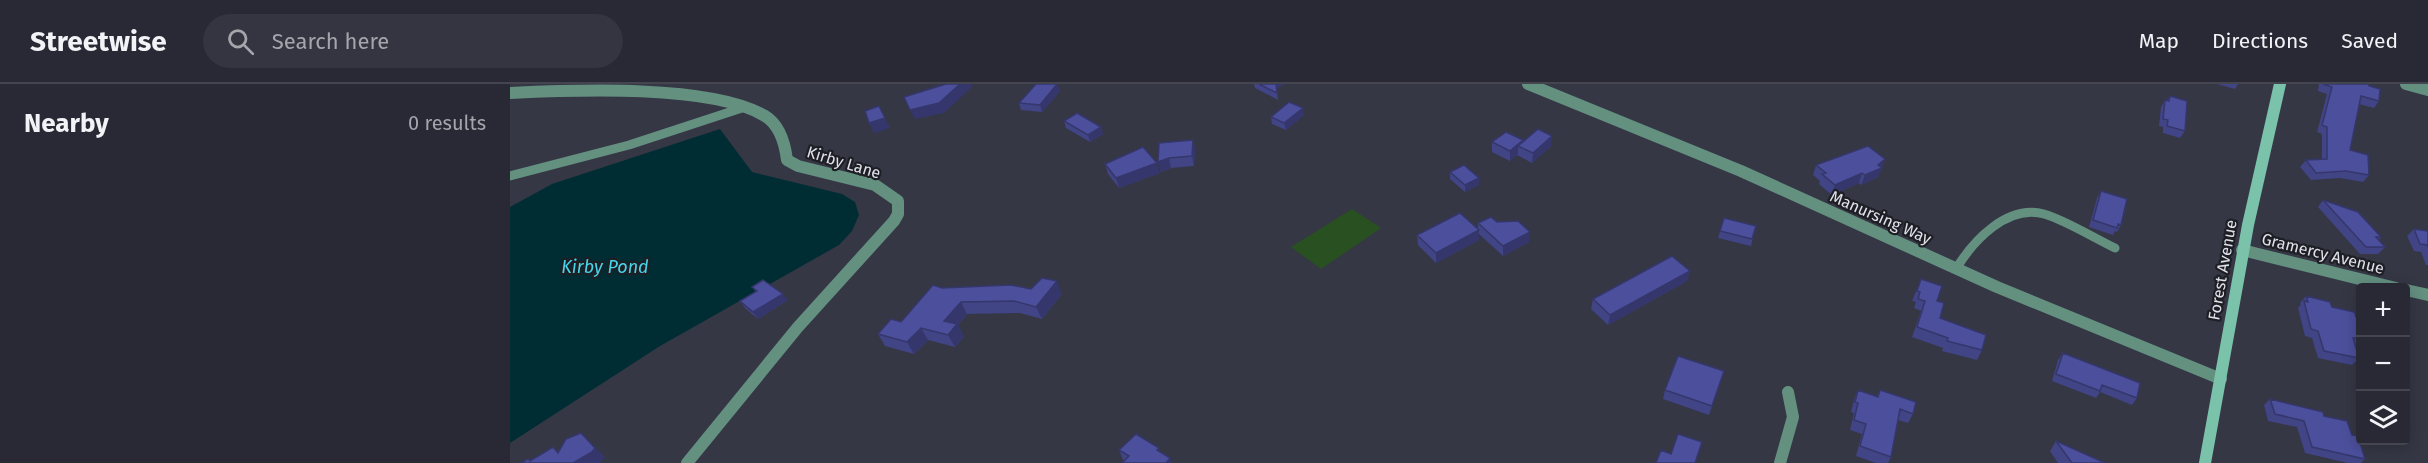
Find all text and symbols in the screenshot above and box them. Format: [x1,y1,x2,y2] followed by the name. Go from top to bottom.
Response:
[203,14,623,68] search box
[30,25,167,58] text: Streetwise
[224,25,257,58] icon: search
[272,28,389,55] text: Search here
[2139,28,2179,54] text: Map
[2212,28,2308,54] text: Directions
[2341,28,2398,54] text: Saved
[24,108,109,139] text: Nearby
[408,111,486,135] text: 0 results
[805,142,883,183] street label: Kirby Lane
[1827,187,1934,248] street label: Manursing Way
[2204,218,2241,322] street label: Forest Avenue
[2260,229,2386,278] street label: Gramercy Avenue
[561,256,649,278] water label: Kirby Pond
[2356,283,2410,445] map controls
[2356,283,2410,337] button: +
[2356,337,2410,391] button: −
[2356,391,2410,445] button: layers

